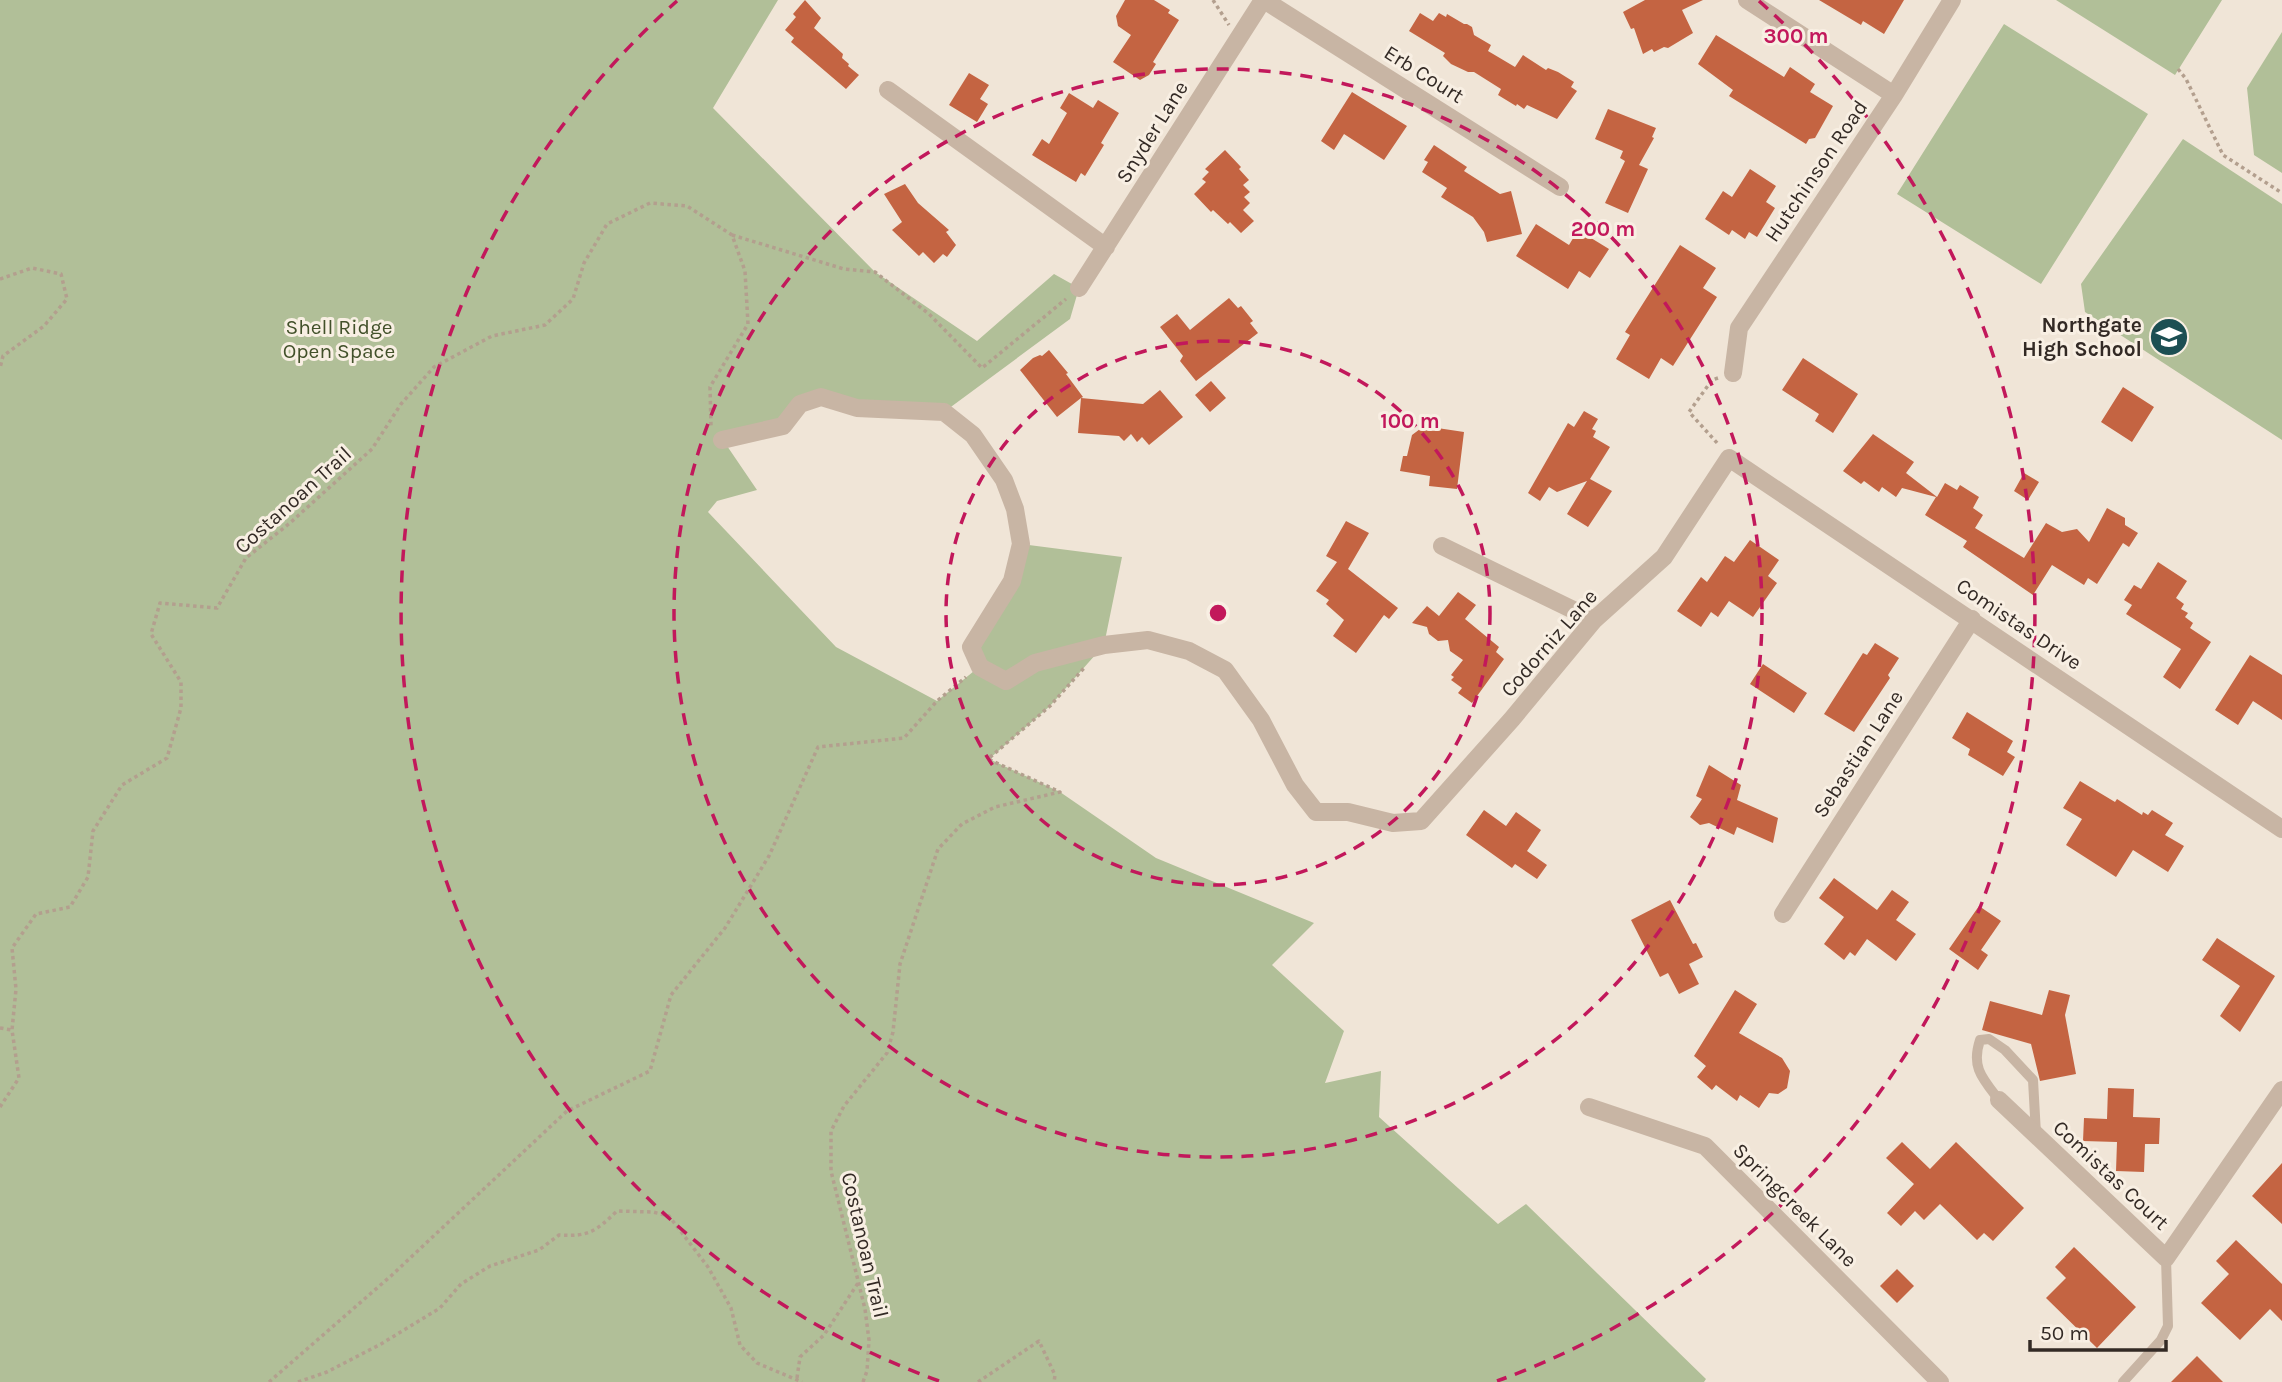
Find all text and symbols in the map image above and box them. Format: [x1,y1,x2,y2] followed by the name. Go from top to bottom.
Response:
[1764,24,1828,48] text: 300 m
[1380,40,1468,108] street label: Erb Court
[1111,77,1193,187] street label: Snyder Lane
[1760,96,1872,246] street label: Hutchinson Road
[1571,217,1635,241] text: 200 m
[2022,313,2142,361] place label: Northgate High School
[283,315,395,363] park label: Shell Ridge Open Space
[2148,316,2190,358] school or university icon: Northgate High School
[1380,409,1440,433] text: 100 m
[230,441,356,559] street label: Costanoan Trail
[1952,573,2086,675] street label: Comistas Drive
[1496,584,1602,702] street label: Codorniz Lane
[1206,601,1230,625] centre of rings
[1808,686,1908,822] street label: Sebastian Lane
[2048,1115,2174,1235] street label: Comistas Court
[1728,1138,1862,1272] street label: Springcreek Lane
[837,1170,893,1320] street label: Costanoan Trail
[2030,1308,2166,1352] scale bar
[2040,1321,2089,1345] text: 50 m

